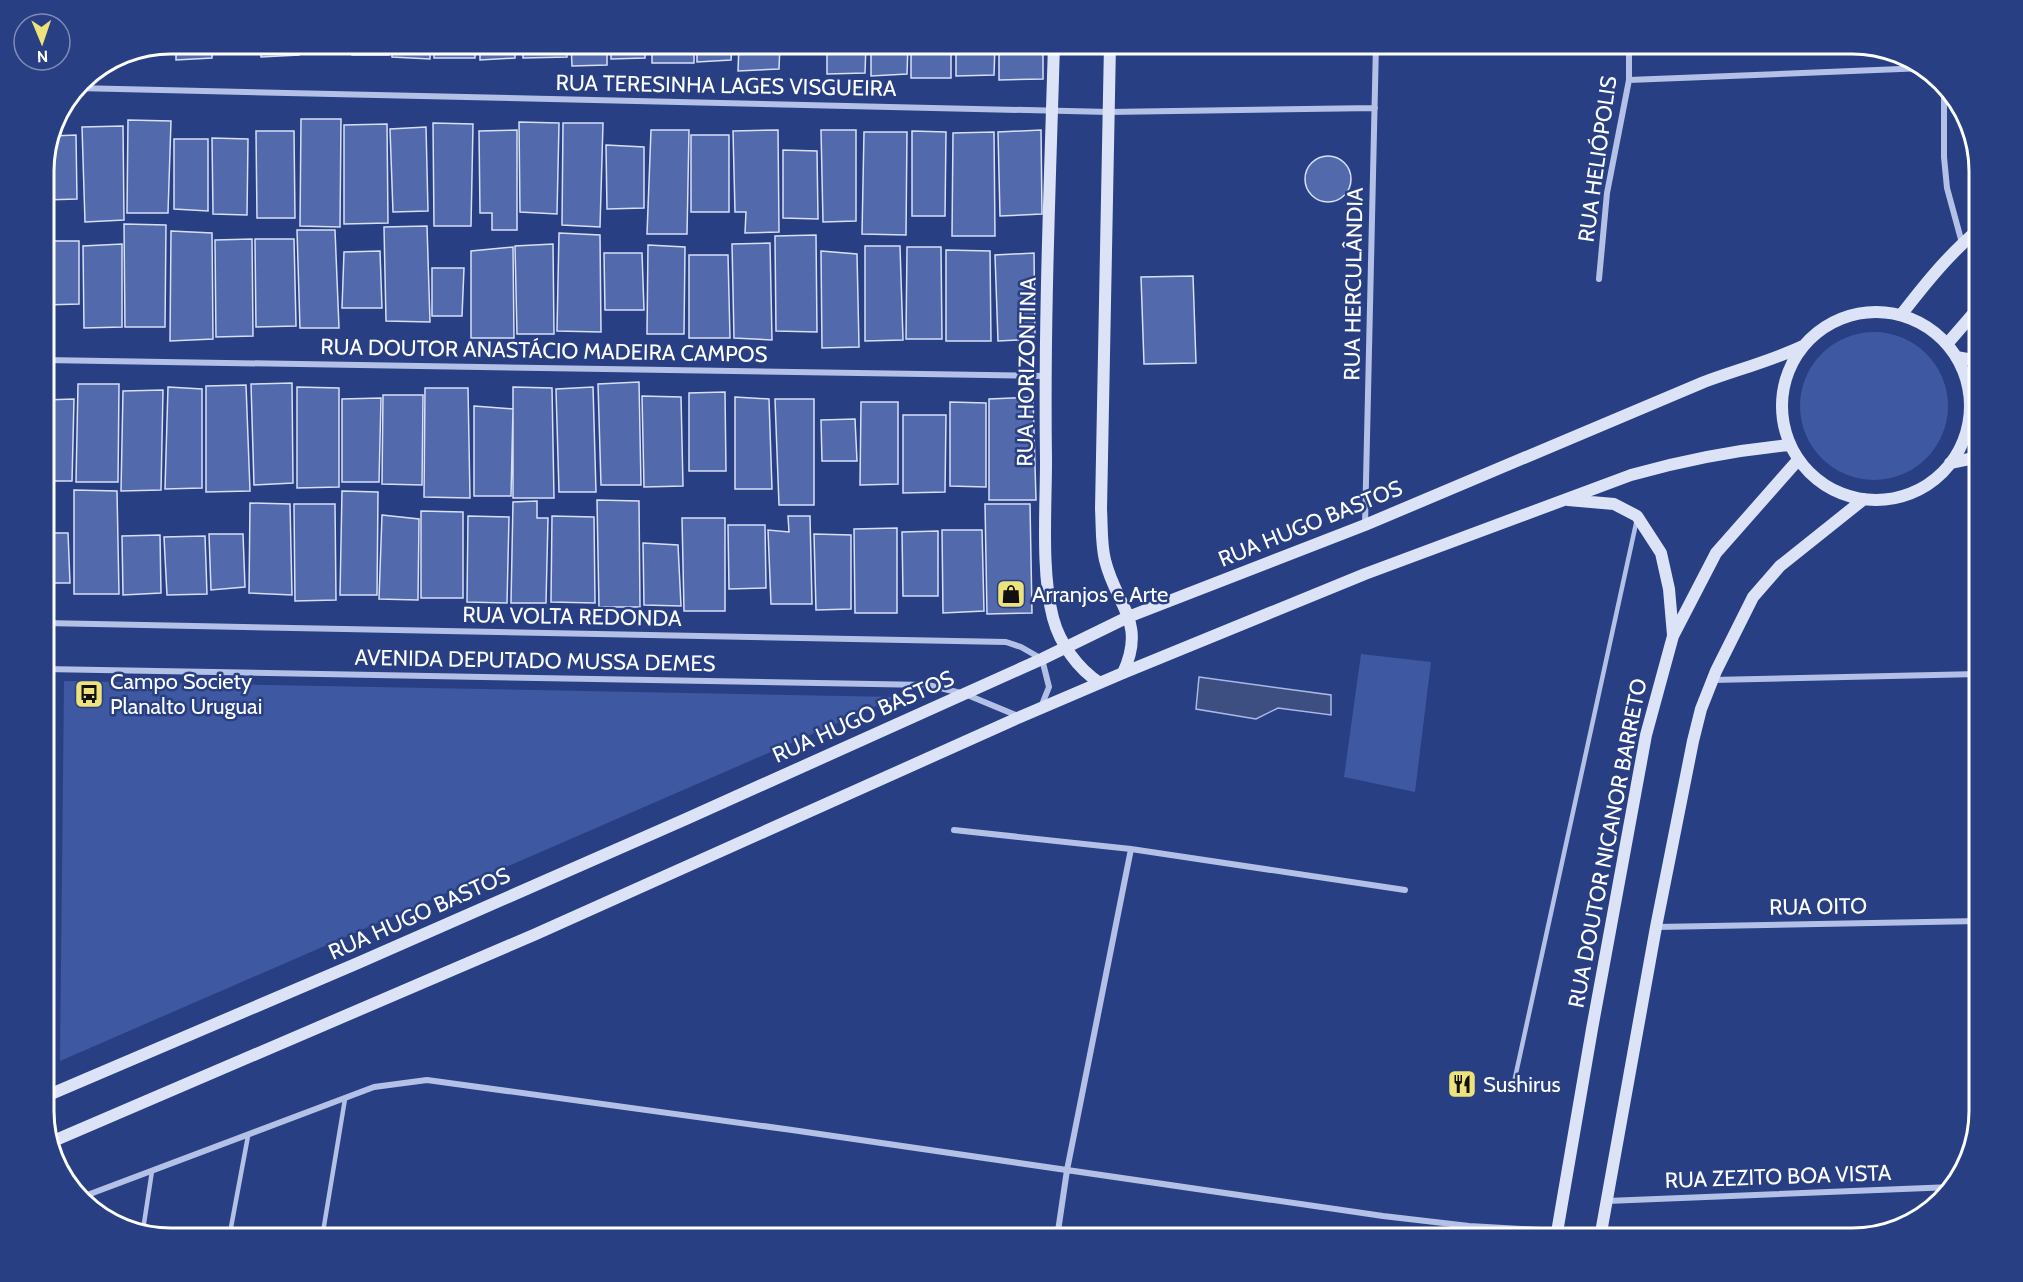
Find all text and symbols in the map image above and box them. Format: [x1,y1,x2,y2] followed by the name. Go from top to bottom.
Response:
[12,12,72,72] north arrow
[37,47,48,66] text: N
[555,69,897,102] street label: RUA TERESINHA LAGES VISGUEIRA
[1572,74,1623,244] street label: RUA HELIÓPOLIS
[1338,187,1369,381] street label: RUA HERCULÂNDIA
[1011,277,1042,467] street label: RUA HORIZONTINA
[320,333,768,368] street label: RUA DOUTOR ANASTÁCIO MADEIRA CAMPOS
[1214,474,1406,573] street label: RUA HUGO BASTOS
[995,578,1027,610] shop icon: Arranjos e Arte
[1032,581,1168,608] place label: Arranjos e Arte
[462,601,682,632] street label: RUA VOLTA REDONDA
[354,644,716,677] street label: AVENIDA DEPUTADO MUSSA DEMES
[768,664,958,769] street label: RUA HUGO BASTOS
[110,668,262,720] place label: Campo Society Planalto Uruguai
[1562,676,1653,1010] street label: RUA DOUTOR NICANOR BARRETO
[73,678,105,710] bus stop icon: Campo Society Planalto Uruguai
[324,861,514,966] street label: RUA HUGO BASTOS
[1769,892,1867,921] street label: RUA OITO
[1446,1068,1478,1100] restaurant icon: Sushirus
[1483,1071,1561,1098] place label: Sushirus
[1664,1159,1892,1194] street label: RUA ZEZITO BOA VISTA

